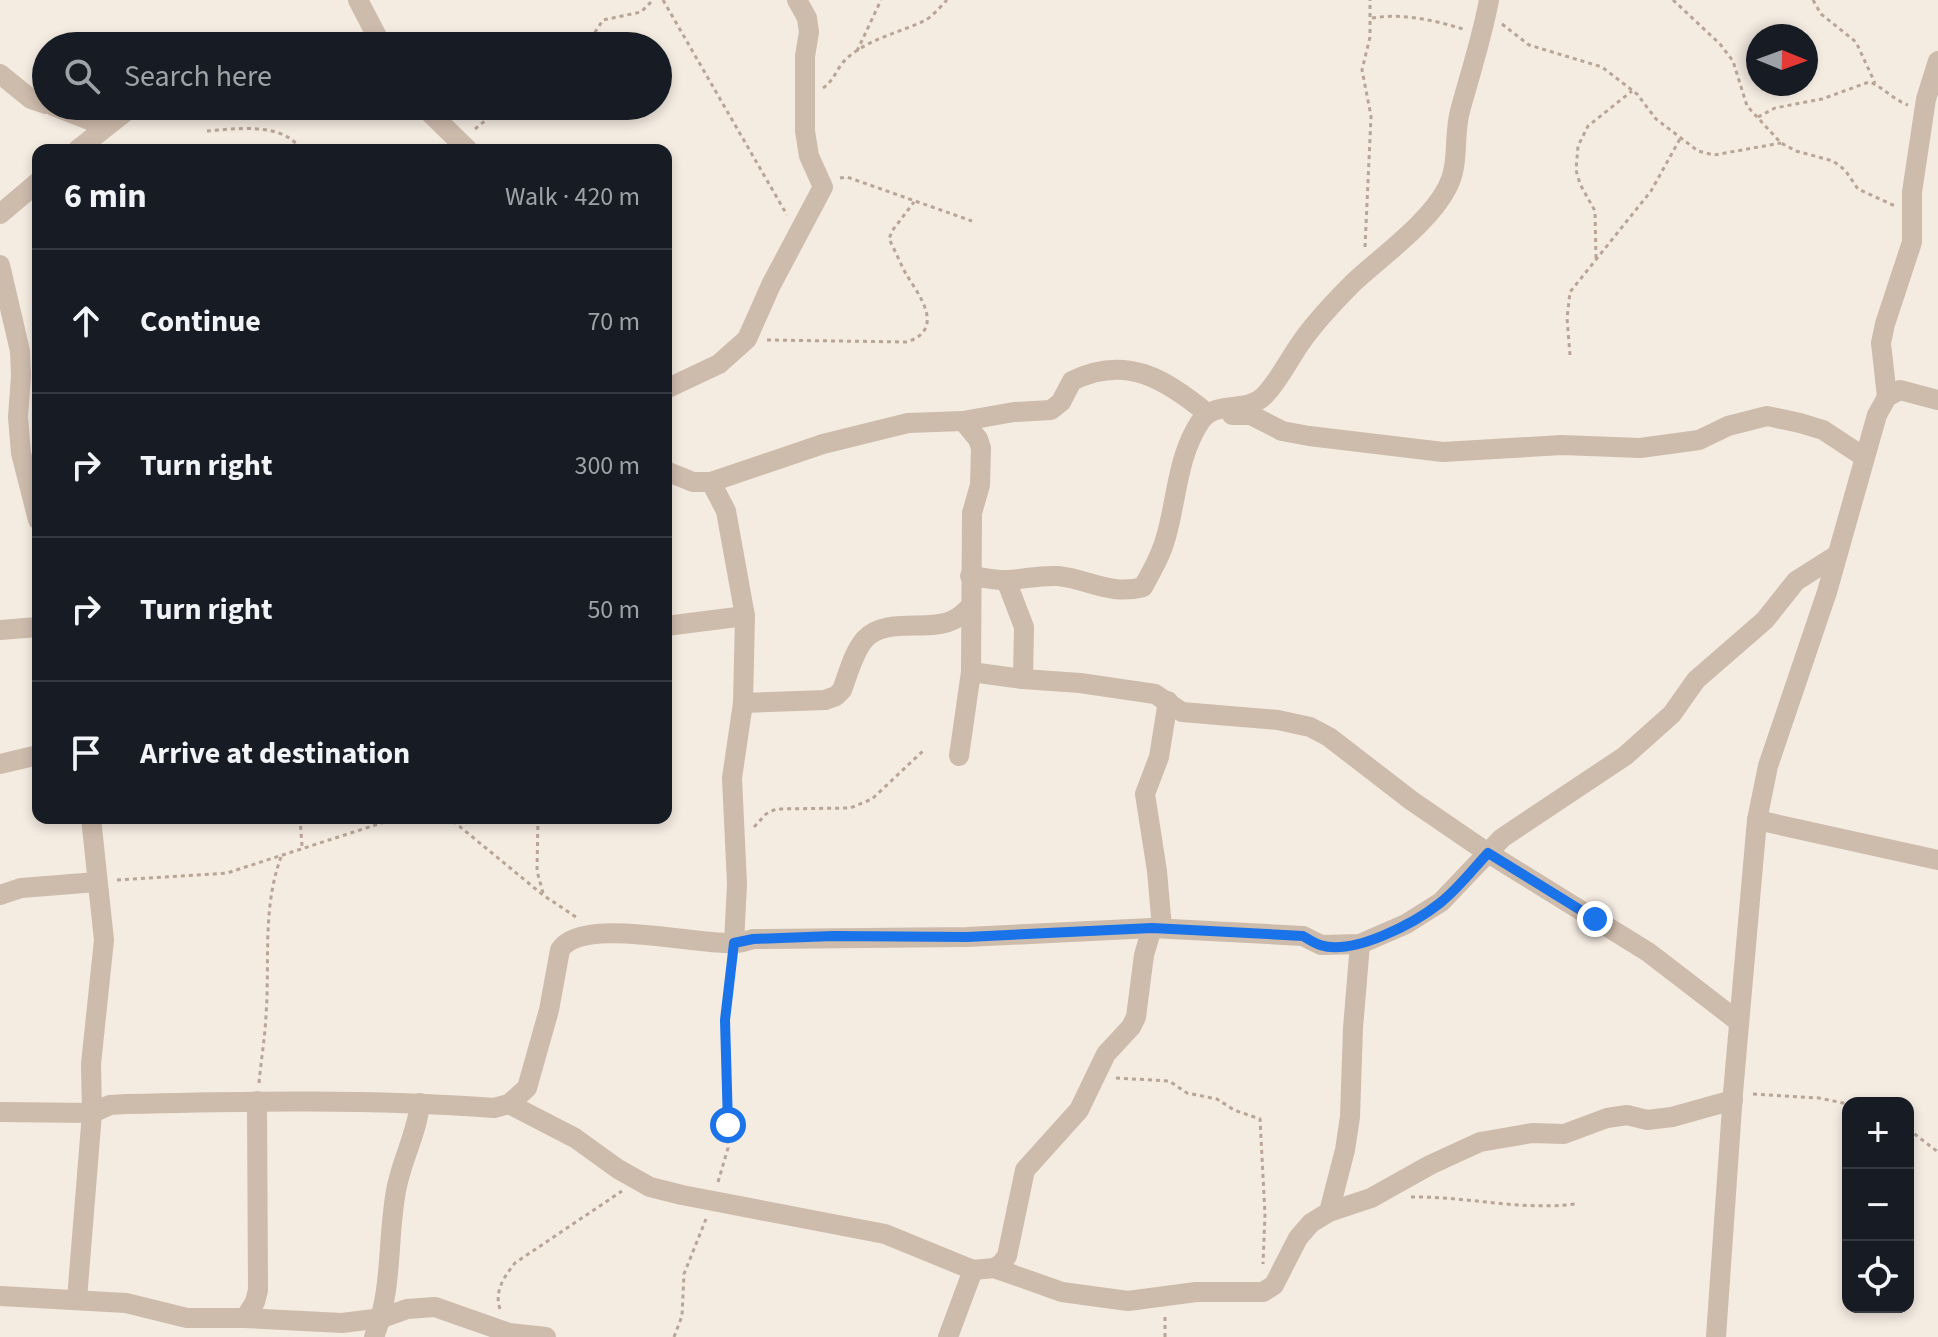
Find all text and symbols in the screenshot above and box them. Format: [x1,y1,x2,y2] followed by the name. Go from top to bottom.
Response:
[1746,24,1818,96] north arrow
[32,32,672,120] search box
[60,54,104,98] icon: search
[124,55,272,98] text: Search here
[64,172,147,221] text: 6 min
[505,178,640,215] text: Walk · 420 m
[64,299,108,343] icon: ahead
[140,300,261,343] text: Continue
[587,303,640,340] text: 70 m
[64,443,108,487] icon: right
[140,444,272,487] text: Turn right
[574,447,640,484] text: 300 m
[64,587,108,631] icon: right
[140,588,272,631] text: Turn right
[587,591,640,628] text: 50 m
[64,731,108,775] icon: arrive
[140,732,410,775] text: Arrive at destination
[1577,901,1613,937] route end
[1842,1097,1914,1313] map controls
[1842,1097,1914,1169] button: +
[710,1107,746,1143] route start
[1842,1169,1914,1241] button: −
[1842,1241,1914,1313] button: locate

